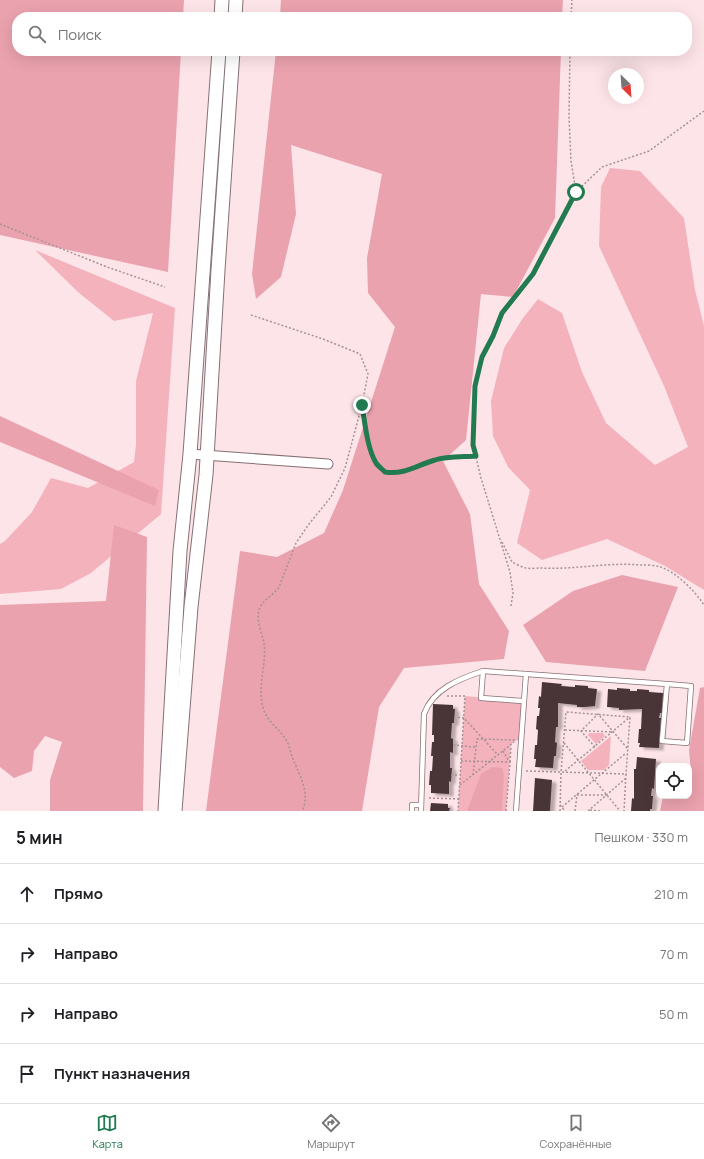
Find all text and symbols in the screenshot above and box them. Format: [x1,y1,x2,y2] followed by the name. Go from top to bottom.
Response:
[12,12,692,56] search box
[26,23,48,45] icon: search
[58,24,102,45] text: Поиск
[608,68,644,104] north arrow
[567,183,585,201] route start
[353,396,371,414] route end
[656,763,692,799] map controls
[656,763,692,799] button: locate
[16,826,63,849] text: 5 мин
[594,828,688,846] text: Пешком · 330 m
[16,883,38,905] icon: ahead
[54,883,103,904] text: Прямо
[654,885,688,903] text: 210 m
[16,943,38,965] icon: right
[54,943,118,964] text: Направо
[660,945,688,963] text: 70 m
[16,1003,38,1025] icon: right
[54,1003,118,1024] text: Направо
[659,1005,688,1023] text: 50 m
[16,1063,38,1085] icon: arrive
[54,1063,190,1084] text: Пункт назначения
[92,1112,123,1151] tab: Карта
[307,1112,355,1151] tab: Маршрут
[539,1112,612,1151] tab: Сохранённые

